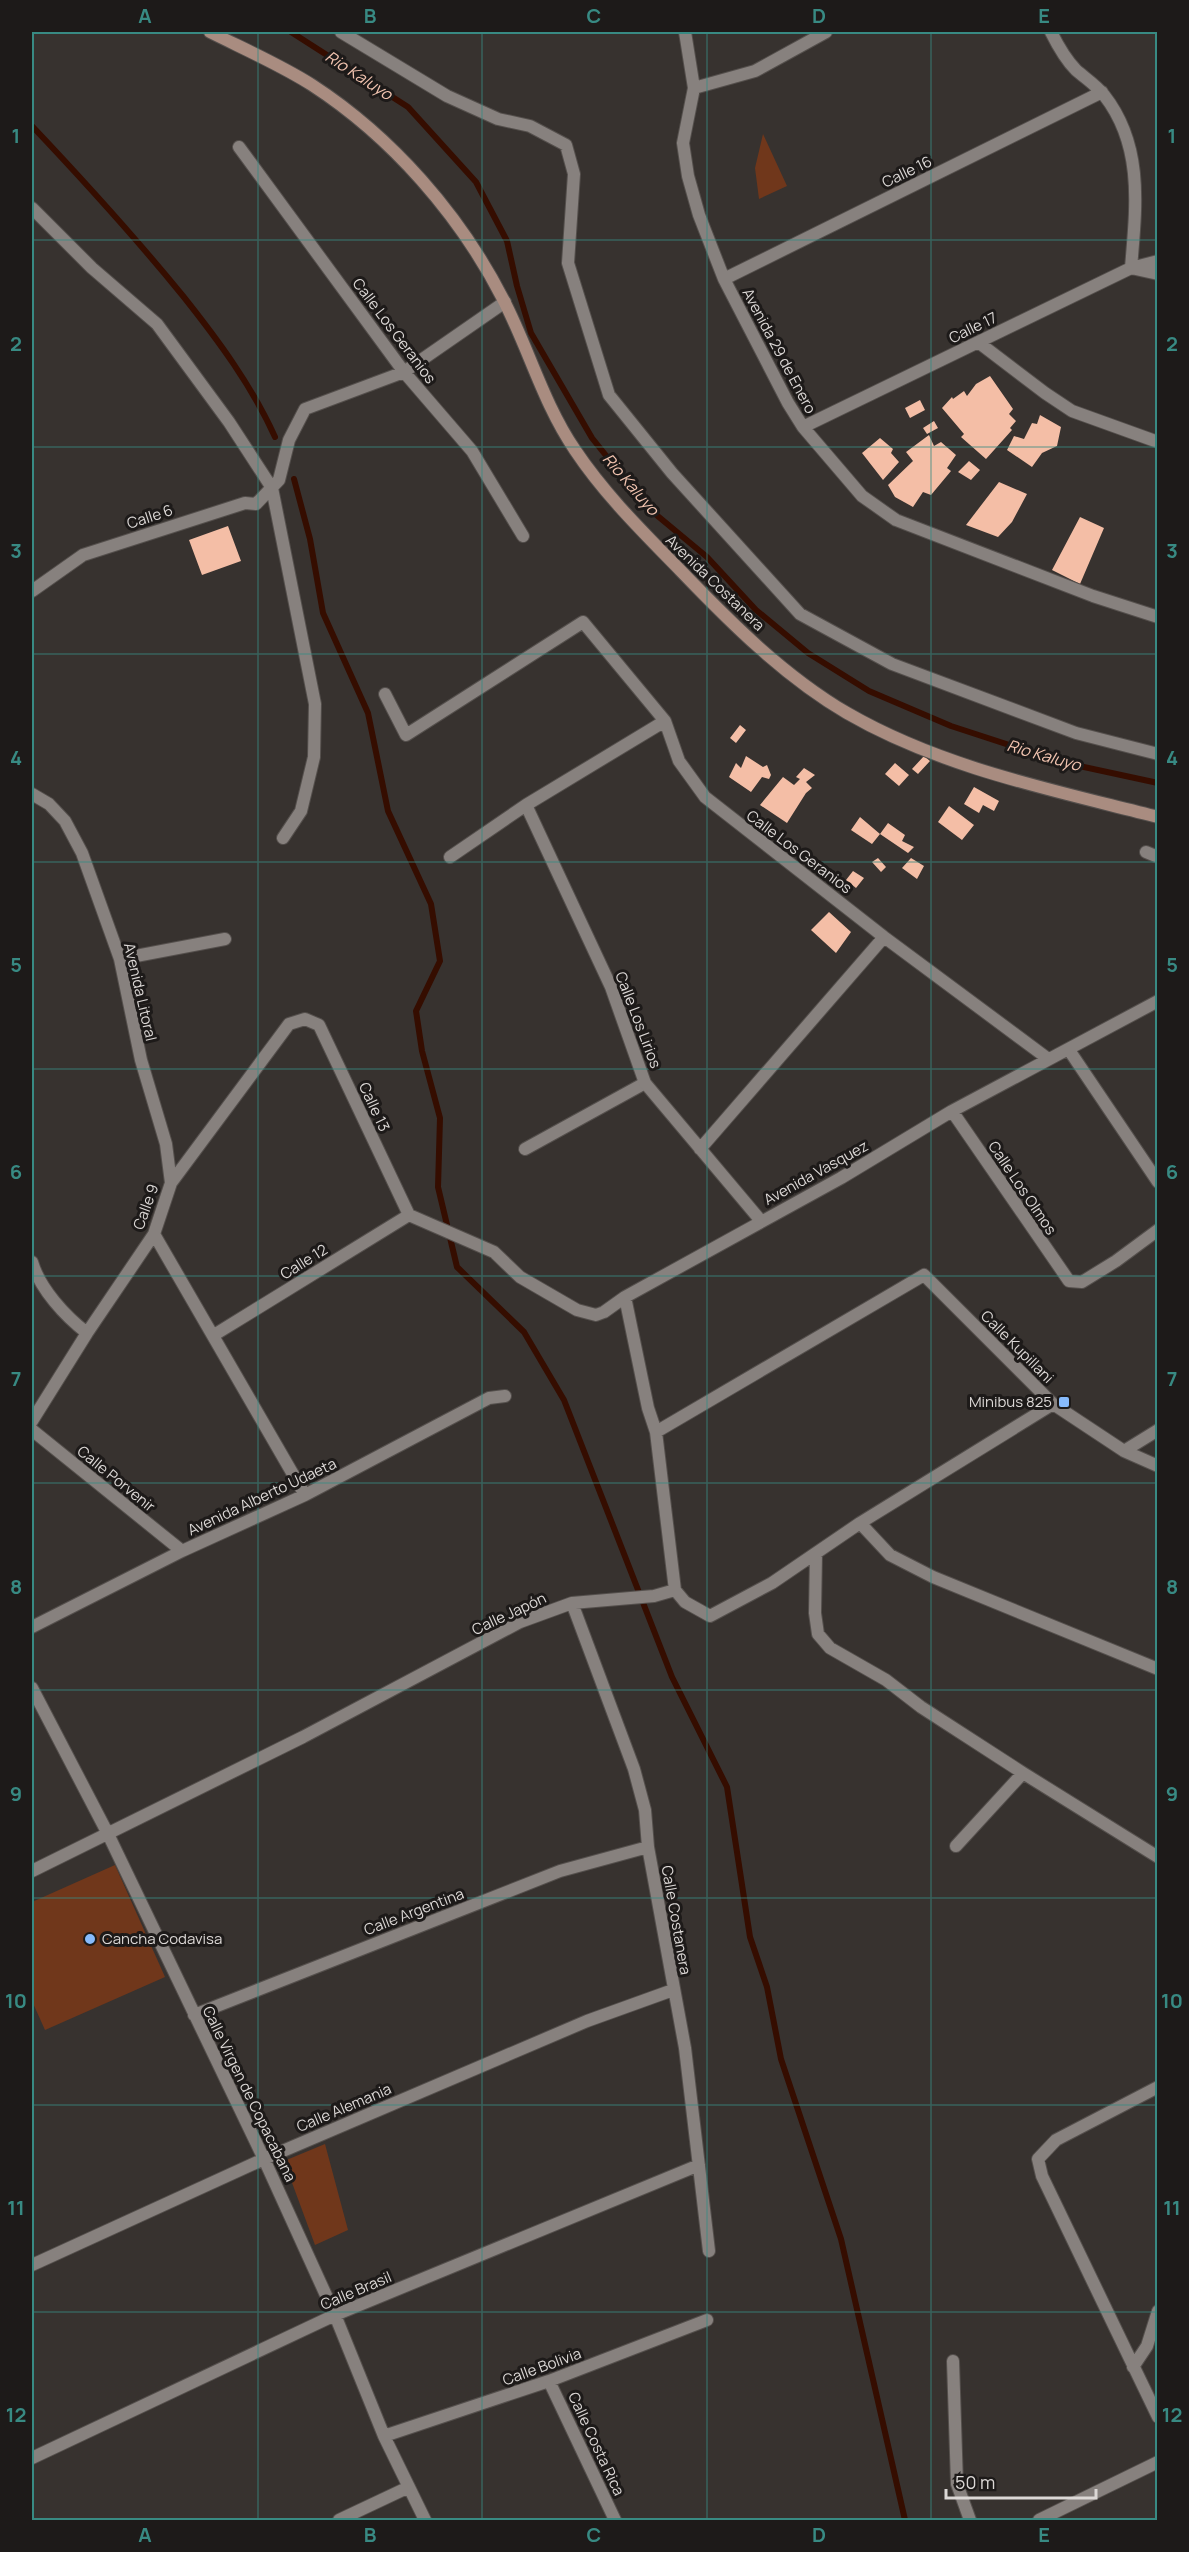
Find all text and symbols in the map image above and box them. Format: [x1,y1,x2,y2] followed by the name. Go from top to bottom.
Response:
[138,2,152,29] text: A
[364,2,377,29] text: B
[587,2,601,29] text: C
[812,2,826,29] text: D
[1038,2,1050,29] text: E
[321,45,398,106] water label: Rio Kaluyo
[12,122,20,149] text: 1
[1168,122,1176,149] text: 1
[878,150,935,193] street label: Calle 16
[348,274,441,388] street label: Calle Los Geranios
[737,284,821,417] street label: Avenida 29 de Enero
[945,307,1000,348] street label: Calle 17
[10,330,22,357] text: 2
[1166,330,1178,357] text: 2
[598,448,665,521] water label: Rio Kaluyo
[124,499,176,534] street label: Calle 6
[661,530,769,635] street label: Avenida Costanera
[10,537,22,564] text: 3
[1166,537,1178,564] text: 3
[1005,734,1085,776] water label: Rio Kaluyo
[10,744,22,771] text: 4
[1166,744,1178,771] text: 4
[742,805,856,898] street label: Calle Los Geranios
[119,941,162,1043] street label: Avenida Litoral
[10,951,22,978] text: 5
[1166,951,1178,978] text: 5
[610,968,667,1071] street label: Calle Los Lirios
[354,1079,395,1135] street label: Calle 13
[760,1135,872,1210] street label: Avenida Vasquez
[983,1137,1062,1239] street label: Calle Los Olmos
[10,1158,22,1185] text: 6
[1166,1158,1178,1185] text: 6
[128,1181,163,1233] street label: Calle 9
[276,1239,331,1284] street label: Calle 12
[976,1306,1058,1388] street label: Calle Kupillani
[11,1365,21,1392] text: 7
[1167,1365,1177,1392] text: 7
[969,1391,1052,1412] place label: Minibus 825
[1057,1395,1071,1409] marker: Minibus 825
[73,1441,160,1517] street label: Calle Porvenir
[184,1453,340,1540] street label: Avenida Alberto Udaeta
[10,1573,22,1600] text: 8
[1166,1573,1178,1600] text: 8
[468,1587,549,1640] street label: Calle Japón
[10,1780,22,1807] text: 9
[1166,1780,1178,1807] text: 9
[657,1864,696,1976] street label: Calle Costanera
[361,1883,467,1940] street label: Calle Argentina
[102,1928,222,1949] place label: Cancha Codavisa
[83,1932,97,1946] marker: Cancha Codavisa
[5,1987,27,2014] text: 10
[1161,1987,1183,2014] text: 10
[198,2002,301,2185] street label: Calle Virgen de Copacabana
[293,2078,394,2137] street label: Calle Alemania
[7,2194,25,2221] text: 11
[1163,2194,1181,2221] text: 11
[317,2266,395,2315] street label: Calle Brasil
[500,2343,584,2390] street label: Calle Bolivia
[563,2389,630,2499] street label: Calle Costa Rica
[6,2401,26,2428] text: 12
[1162,2401,1182,2428] text: 12
[946,2462,1096,2500] scale bar
[955,2470,995,2494] text: 50 m
[138,2521,152,2548] text: A
[364,2521,377,2548] text: B
[587,2521,601,2548] text: C
[812,2521,826,2548] text: D
[1038,2521,1050,2548] text: E

